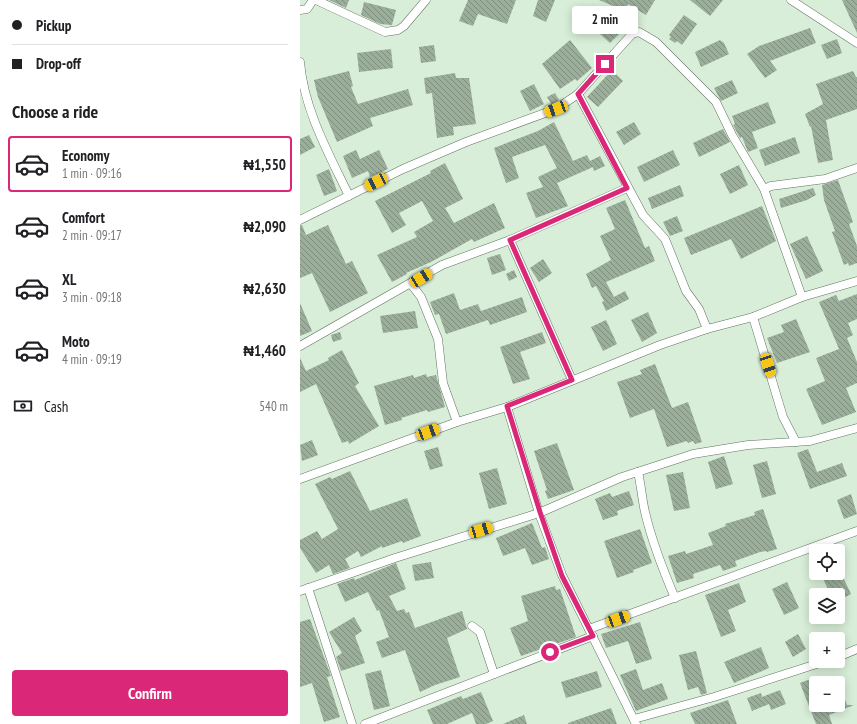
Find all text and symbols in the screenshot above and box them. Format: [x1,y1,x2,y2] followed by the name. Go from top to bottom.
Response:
[572,6,638,34] callout: 2 min
[592,11,618,28] text: 2 min
[36,16,71,35] text: Pickup
[36,54,81,73] text: Drop-off
[596,55,614,73] route end
[543,99,569,119] car
[12,100,98,123] text: Choose a ride
[14,146,50,182] icon: car
[62,146,110,165] text: Economy
[243,155,286,174] text: ₦1,550
[62,165,122,182] text: 1 min · 09:16
[363,171,389,193] car
[14,208,50,244] icon: car
[62,208,105,227] text: Comfort
[243,217,286,236] text: ₦2,090
[62,227,122,244] text: 2 min · 09:17
[408,267,434,289] car
[14,270,50,306] icon: car
[62,270,76,289] text: XL
[243,279,286,298] text: ₦2,630
[62,289,122,306] text: 3 min · 09:18
[14,332,50,368] icon: car
[62,332,90,351] text: Moto
[243,341,286,360] text: ₦1,460
[62,351,122,368] text: 4 min · 09:19
[759,352,777,378] car
[12,395,34,417] icon: cash
[44,397,68,416] text: Cash
[259,398,288,415] text: 540 m
[415,422,441,442] car
[468,521,494,539] car
[809,544,845,712] map controls
[809,544,845,580] button: locate
[809,588,845,624] button: layers
[605,609,631,629] car
[809,632,845,668] button: +
[541,643,559,661] route start
[12,670,288,716] button: Confirm
[809,676,845,712] button: −

